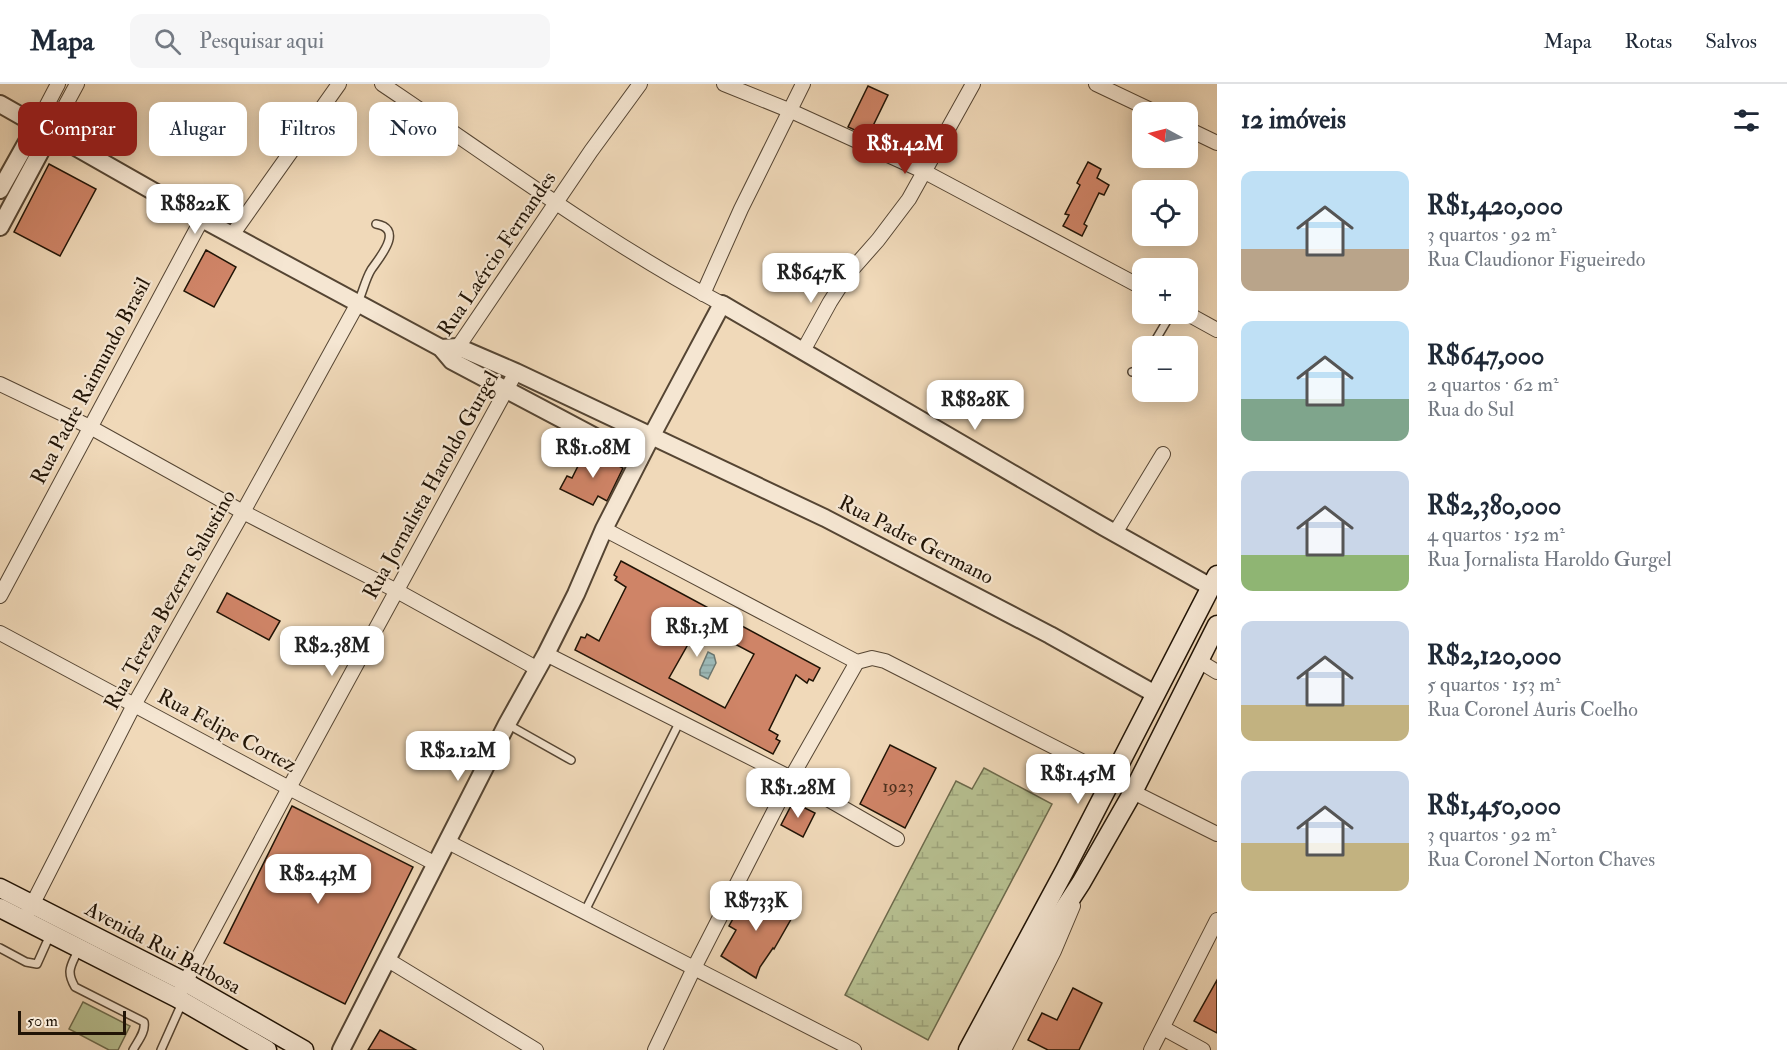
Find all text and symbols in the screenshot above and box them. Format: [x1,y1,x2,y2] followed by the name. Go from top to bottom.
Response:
[130,14,550,68] search box
[30,24,94,59] text: Mapa
[151,25,184,58] icon: search
[199,27,324,55] text: Pesquisar aqui
[1544,28,1592,55] text: Mapa
[1625,28,1672,55] text: Rotas
[1705,28,1757,55] text: Salvos
[18,102,137,156] chip: Comprar
[149,102,247,156] chip: Alugar
[259,102,357,156] chip: Filtros
[369,102,458,156] chip: Novo
[1132,102,1198,168] north arrow
[1132,102,1198,402] map controls
[1241,104,1346,136] text: 12 imóveis
[1730,104,1763,137] icon: filters
[850,124,960,175] pin: R$1.42M
[866,131,944,156] text: R$1.42M
[432,166,562,342] street label: Rua Laércio Fernandes
[1132,180,1198,246] button: locate
[146,184,244,235] pin: R$822K
[1427,190,1563,222] text: R$1,420,000
[160,191,230,216] text: R$822K
[1289,195,1361,267] icon: home
[1427,222,1556,247] text: 3 quartos · 92 m²
[1427,247,1645,272] text: Rua Claudionor Figueiredo
[762,253,860,304] pin: R$647K
[1132,258,1198,324] button: +
[776,260,846,285] text: R$647K
[25,272,157,489] street label: Rua Padre Raimundo Brasil
[1132,336,1198,402] button: −
[1427,340,1544,372] text: R$647,000
[1289,345,1361,417] icon: home
[357,366,505,604] street label: Rua Jornalista Haroldo Gurgel
[1427,372,1559,397] text: 2 quartos · 62 m²
[926,380,1024,431] pin: R$828K
[941,387,1009,412] text: R$828K
[1427,397,1514,422] text: Rua do Sul
[538,428,648,479] pin: R$1.08M
[555,435,631,460] text: R$1.08M
[98,485,242,715] street label: Rua Tereza Bezerra Salustino
[834,489,998,591] street label: Rua Padre Germano
[1427,490,1561,522] text: R$2,380,000
[1289,495,1361,567] icon: home
[1427,522,1565,547] text: 4 quartos · 152 m²
[1427,547,1672,572] text: Rua Jornalista Haroldo Gurgel
[648,607,746,658] pin: R$1.3M
[665,614,729,639] text: R$1.3M
[277,626,387,677] pin: R$2.38M
[294,633,370,658] text: R$2.38M
[1427,640,1562,672] text: R$2,120,000
[1289,645,1361,717] icon: home
[1427,672,1561,697] text: 5 quartos · 153 m²
[153,683,301,779] street label: Rua Felipe Cortez
[1427,697,1638,722] text: Rua Coronel Auris Coelho
[403,731,513,782] pin: R$2.12M
[420,738,496,763] text: R$2.12M
[1023,754,1133,805] pin: R$1.45M
[1040,761,1116,786] text: R$1.45M
[743,768,853,819] pin: R$1.28M
[760,775,836,800] text: R$1.28M
[882,775,914,798] house number: 1923
[1427,790,1561,822] text: R$1,450,000
[1289,795,1361,867] icon: home
[1427,822,1556,847] text: 3 quartos · 92 m²
[1427,847,1655,872] text: Rua Coronel Norton Chaves
[263,854,373,905] pin: R$2.43M
[279,861,357,886] text: R$2.43M
[707,881,805,932] pin: R$733K
[724,888,788,913] text: R$733K
[80,895,246,1001] street label: Avenida Rui Barbosa
[18,1008,126,1036] scale bar
[27,1011,58,1031] text: 50 m

